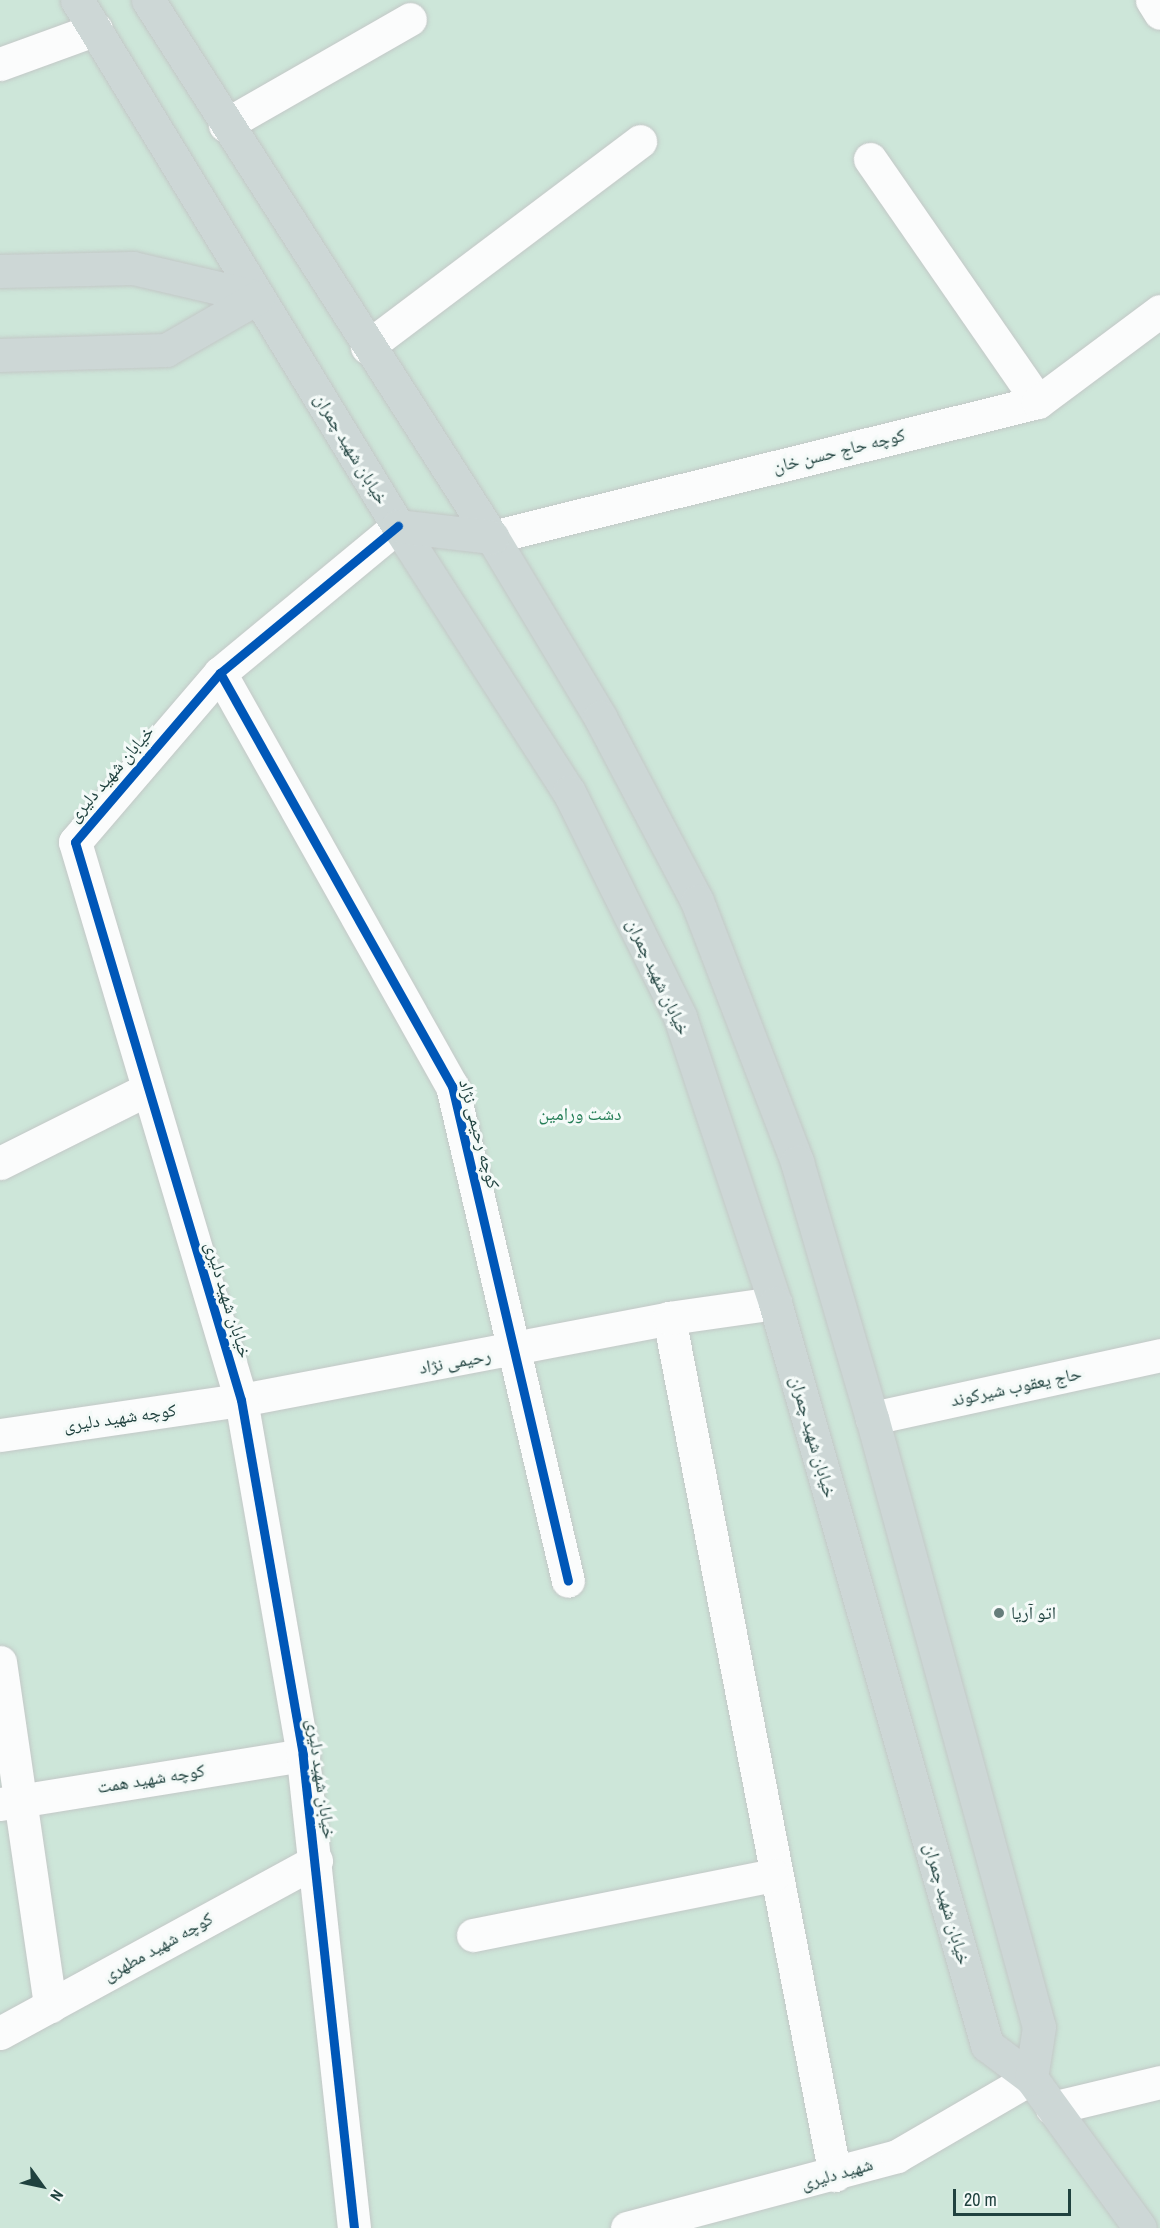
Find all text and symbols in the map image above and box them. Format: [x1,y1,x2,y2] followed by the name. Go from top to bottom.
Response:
[309,390,393,508] street label: خیابان شهید چمران
[771,424,907,478] street label: کوچه حاج حسن خان
[63,721,159,827] street label: خیابان شهید دلیری
[622,916,694,1038] street label: خیابان شهید چمران
[454,1077,504,1191] street label: کوچه رحیمی نژاد
[539,1103,621,1125] park label: دشت ورامین
[200,1239,256,1361] street label: خیابان شهید دلیری
[417,1345,493,1379] street label: رحیمی نژاد
[948,1363,1084,1411] street label: حاج یعقوب شیرکوند
[785,1374,841,1500] street label: خیابان شهید چمران
[62,1399,178,1437] street label: کوچه شهید دلیری
[1011,1602,1056,1624] place label: اتو آریا
[992,1606,1006,1620] marker: اتو آریا
[302,1718,340,1840] street label: خیابان شهید دلیری
[96,1760,206,1798] street label: کوچه شهید همت
[919,1841,975,1967] street label: خیابان شهید چمران
[99,1908,217,1986] street label: کوچه شهید مطهری
[798,2153,876,2195] street label: شهید دلیری
[12,2156,72,2216] north arrow
[956,2177,1074,2215] scale bar
[45,2186,69,2206] text: N
[964,2187,997,2212] text: 20 m

